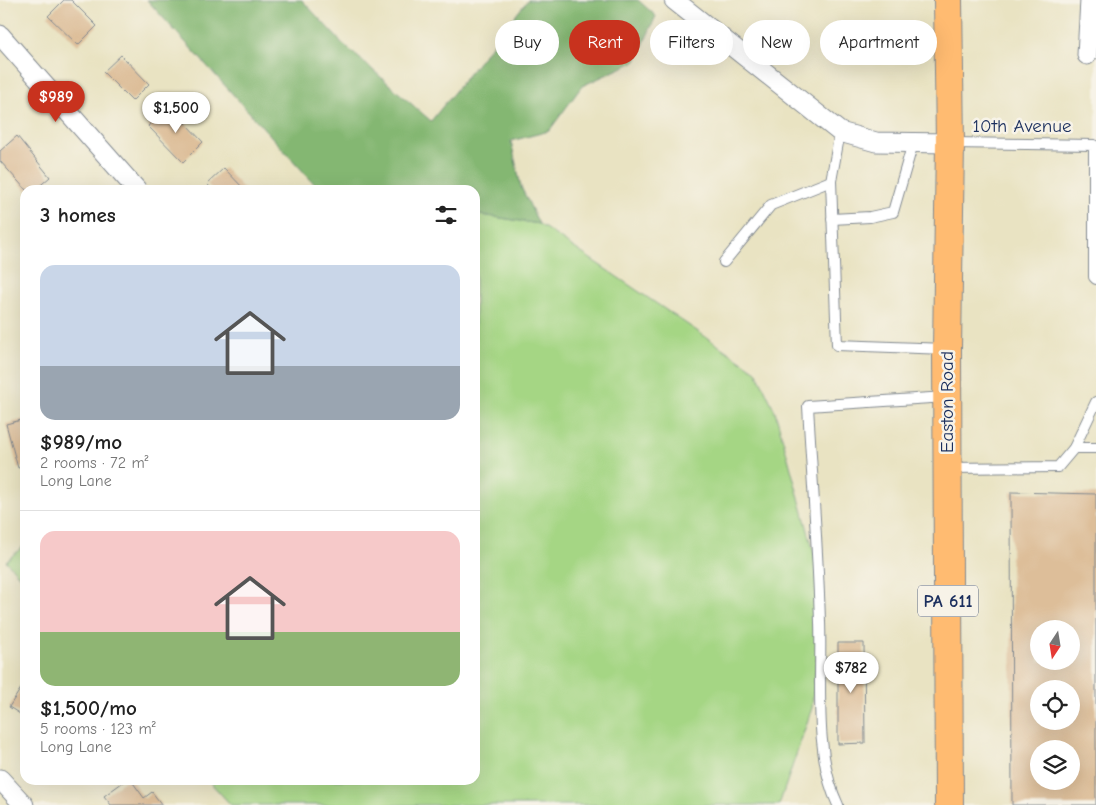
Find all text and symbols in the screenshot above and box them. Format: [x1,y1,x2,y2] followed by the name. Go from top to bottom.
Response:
[495,20,559,65] chip: Buy
[569,20,640,65] chip: Rent
[650,20,733,65] chip: Filters
[743,20,810,65] chip: New
[820,20,937,65] chip: Apartment
[26,80,86,123] pin: $989
[39,88,73,106] text: $989
[135,92,217,134] pin: $1,500
[153,99,199,117] text: $1,500
[973,115,1071,137] street label: 10th Avenue
[432,201,460,229] icon: filters
[40,203,116,227] text: 3 homes
[205,298,295,388] icon: home
[936,351,958,453] street label: Easton Road
[40,430,122,454] text: $989/mo
[40,454,149,472] text: 2 rooms · 72 m²
[40,472,112,490] text: Long Lane
[205,563,295,653] icon: home
[918,586,978,616] road number: PA 611
[1030,620,1080,670] north arrow
[1030,620,1080,790] map controls
[821,652,881,694] pin: $782
[835,659,867,677] text: $782
[1030,680,1080,730] button: locate
[40,696,137,720] text: $1,500/mo
[40,720,156,738] text: 5 rooms · 123 m²
[40,738,112,756] text: Long Lane
[1030,740,1080,790] button: layers

